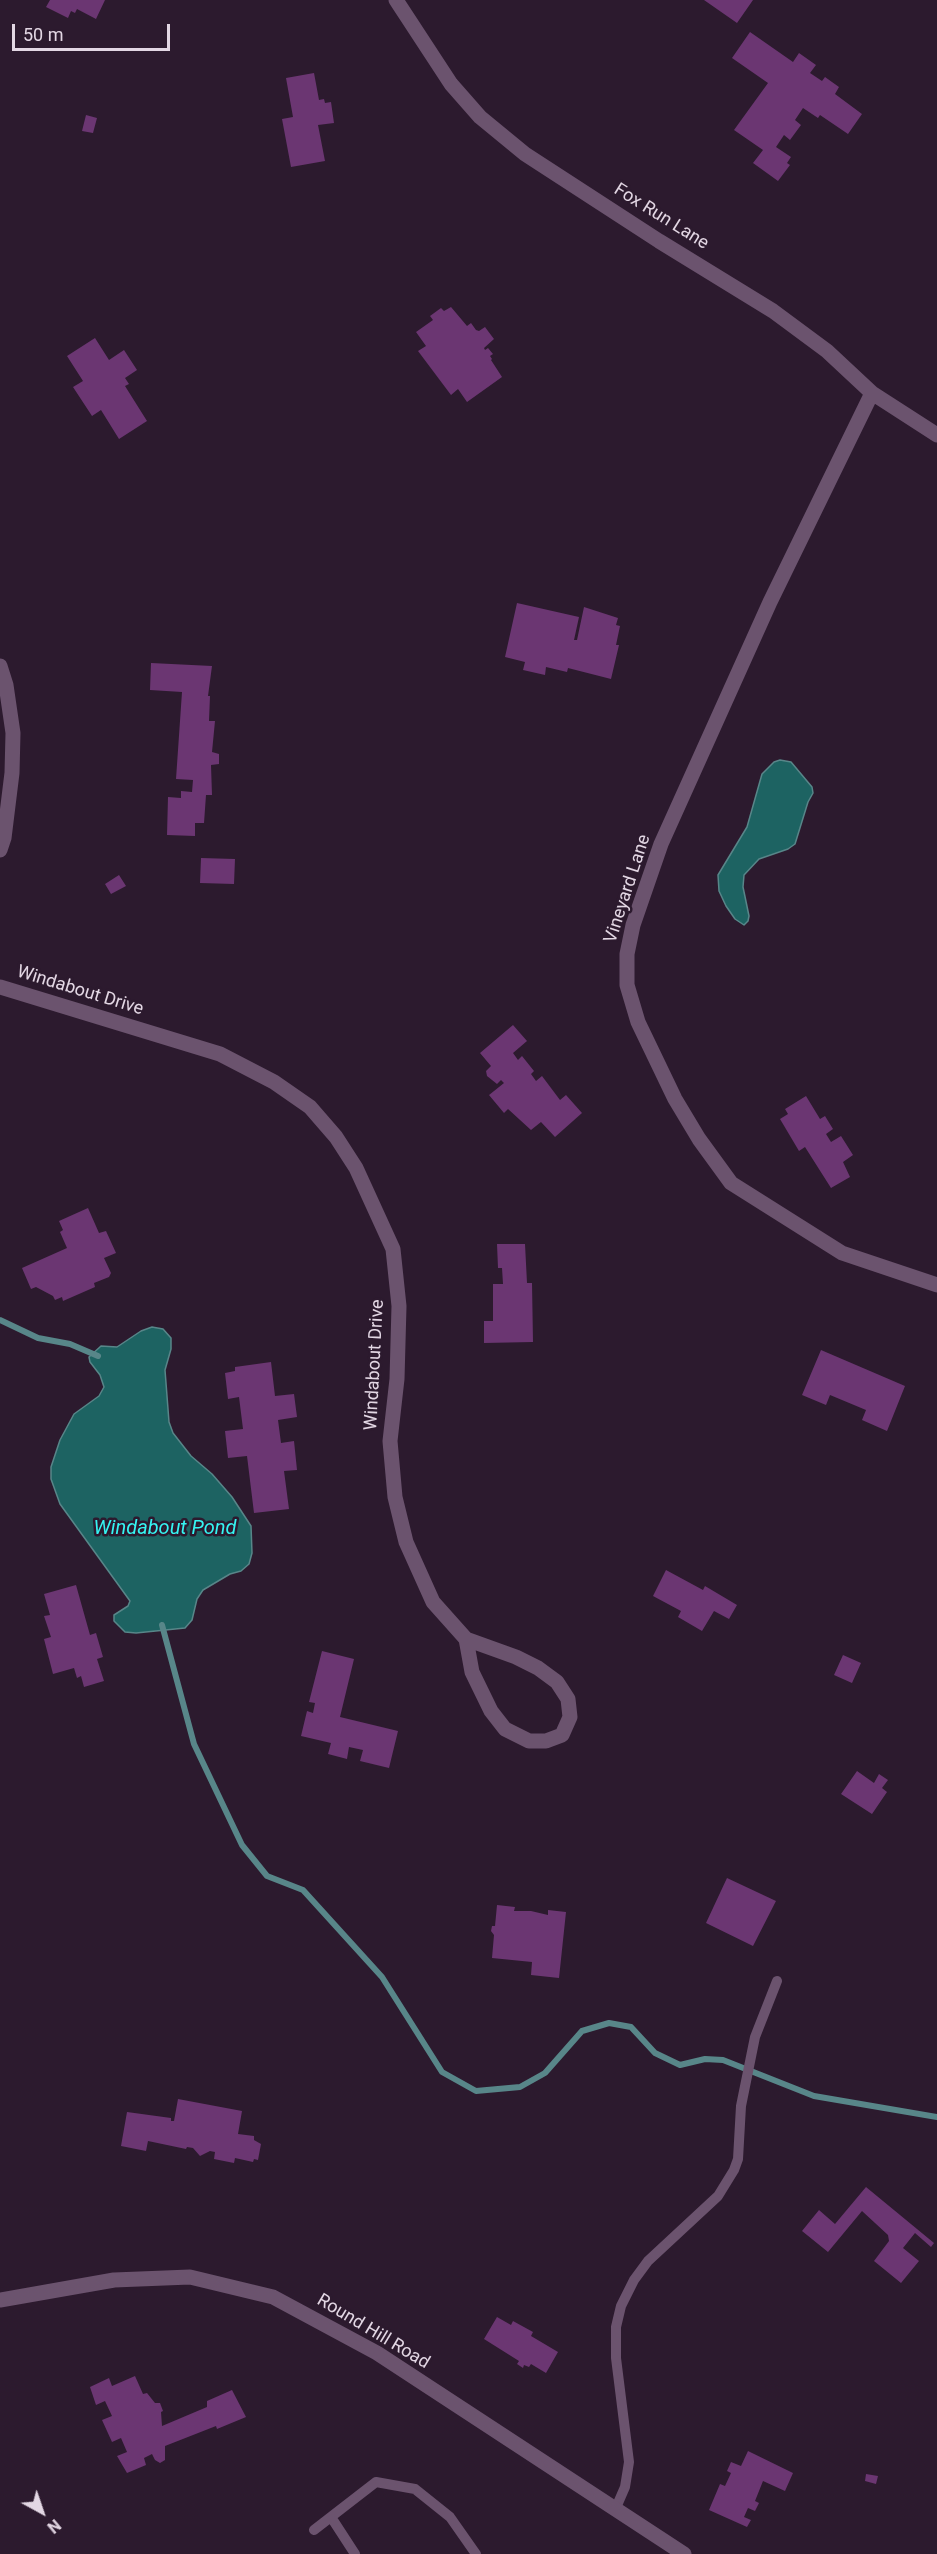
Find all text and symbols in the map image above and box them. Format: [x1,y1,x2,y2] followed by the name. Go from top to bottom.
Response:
[15,12,172,50] scale bar
[23,24,63,45] text: 50 m
[610,179,712,255] street label: Fox Run Lane
[600,832,656,946] street label: Vineyard Lane
[14,961,146,1021] street label: Windabout Drive
[361,1299,389,1431] street label: Windabout Drive
[94,1517,236,1541] water label: Windabout Pond
[313,2290,433,2374] street label: Round Hill Road
[12,2482,72,2542] north arrow
[43,2515,64,2537] text: N

